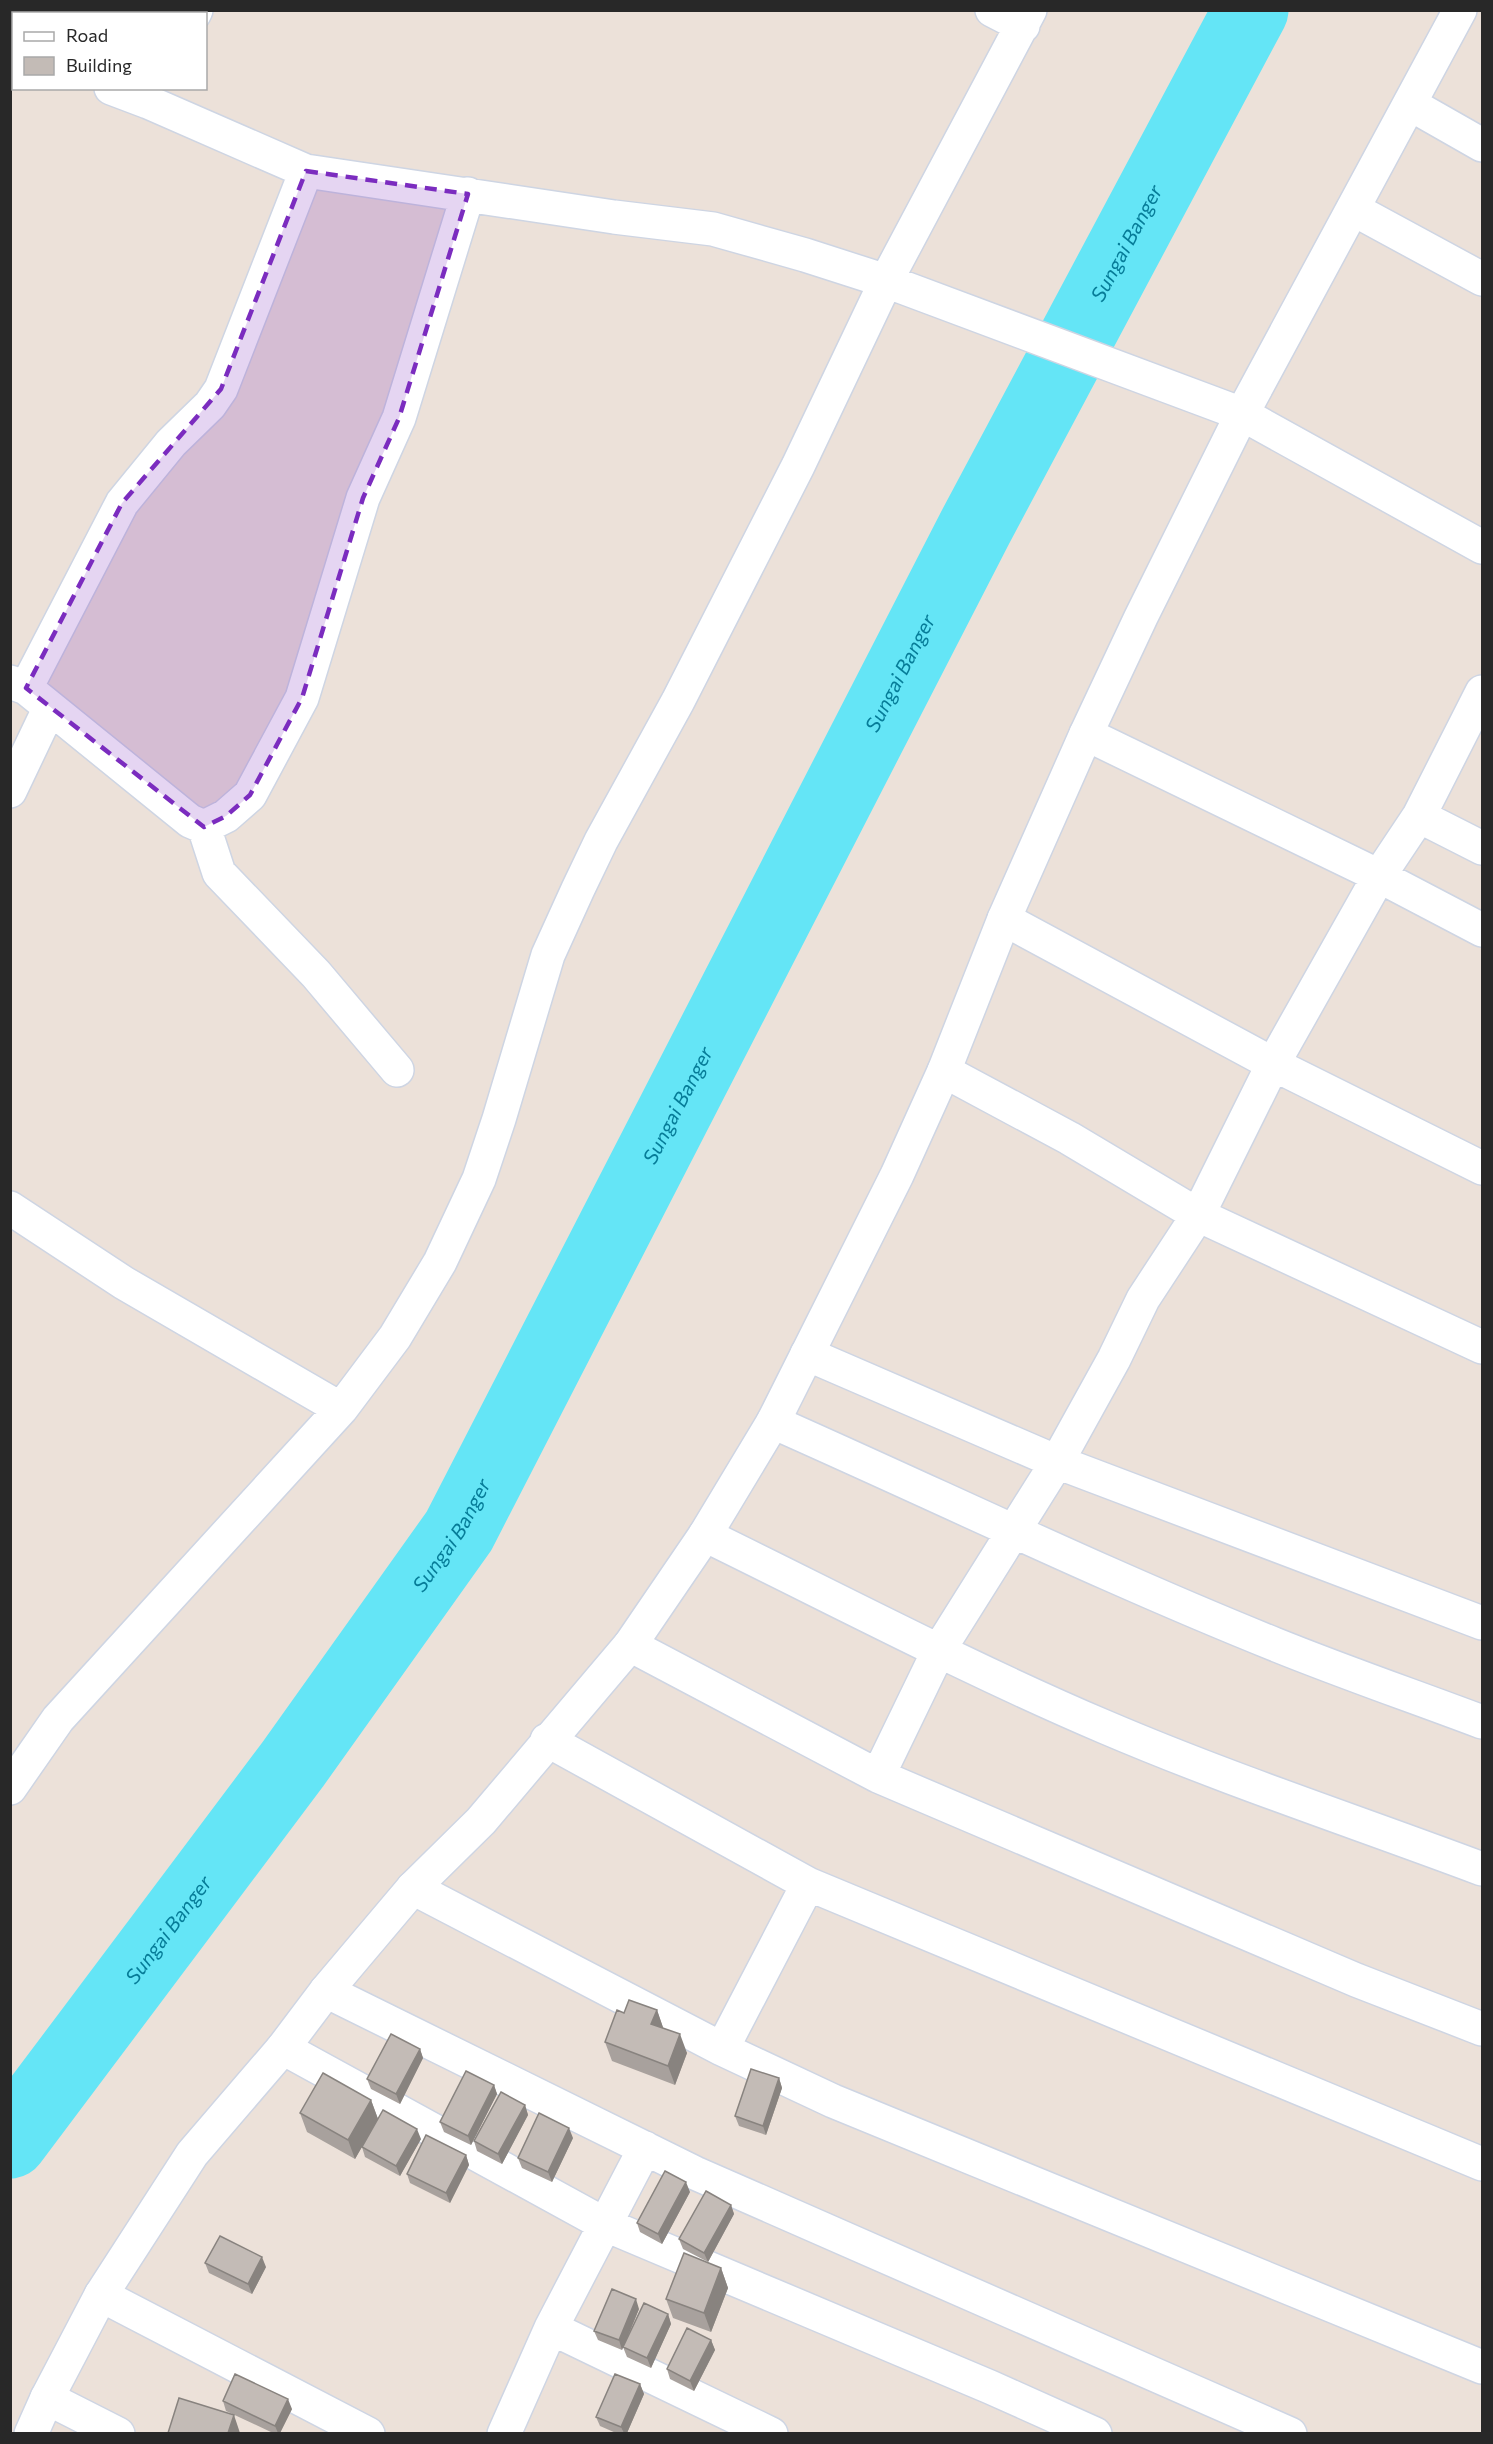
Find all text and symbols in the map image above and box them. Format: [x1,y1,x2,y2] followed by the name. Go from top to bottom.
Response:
[12,12,207,90] legend
[66,24,108,46] text: Road
[66,54,132,76] text: Building
[1085,180,1167,305] water label: Sungai Banger
[859,609,940,736] water label: Sungai Banger
[637,1041,718,1168] water label: Sungai Banger
[407,1474,495,1596] water label: Sungai Banger
[119,1870,216,1988] water label: Sungai Banger

